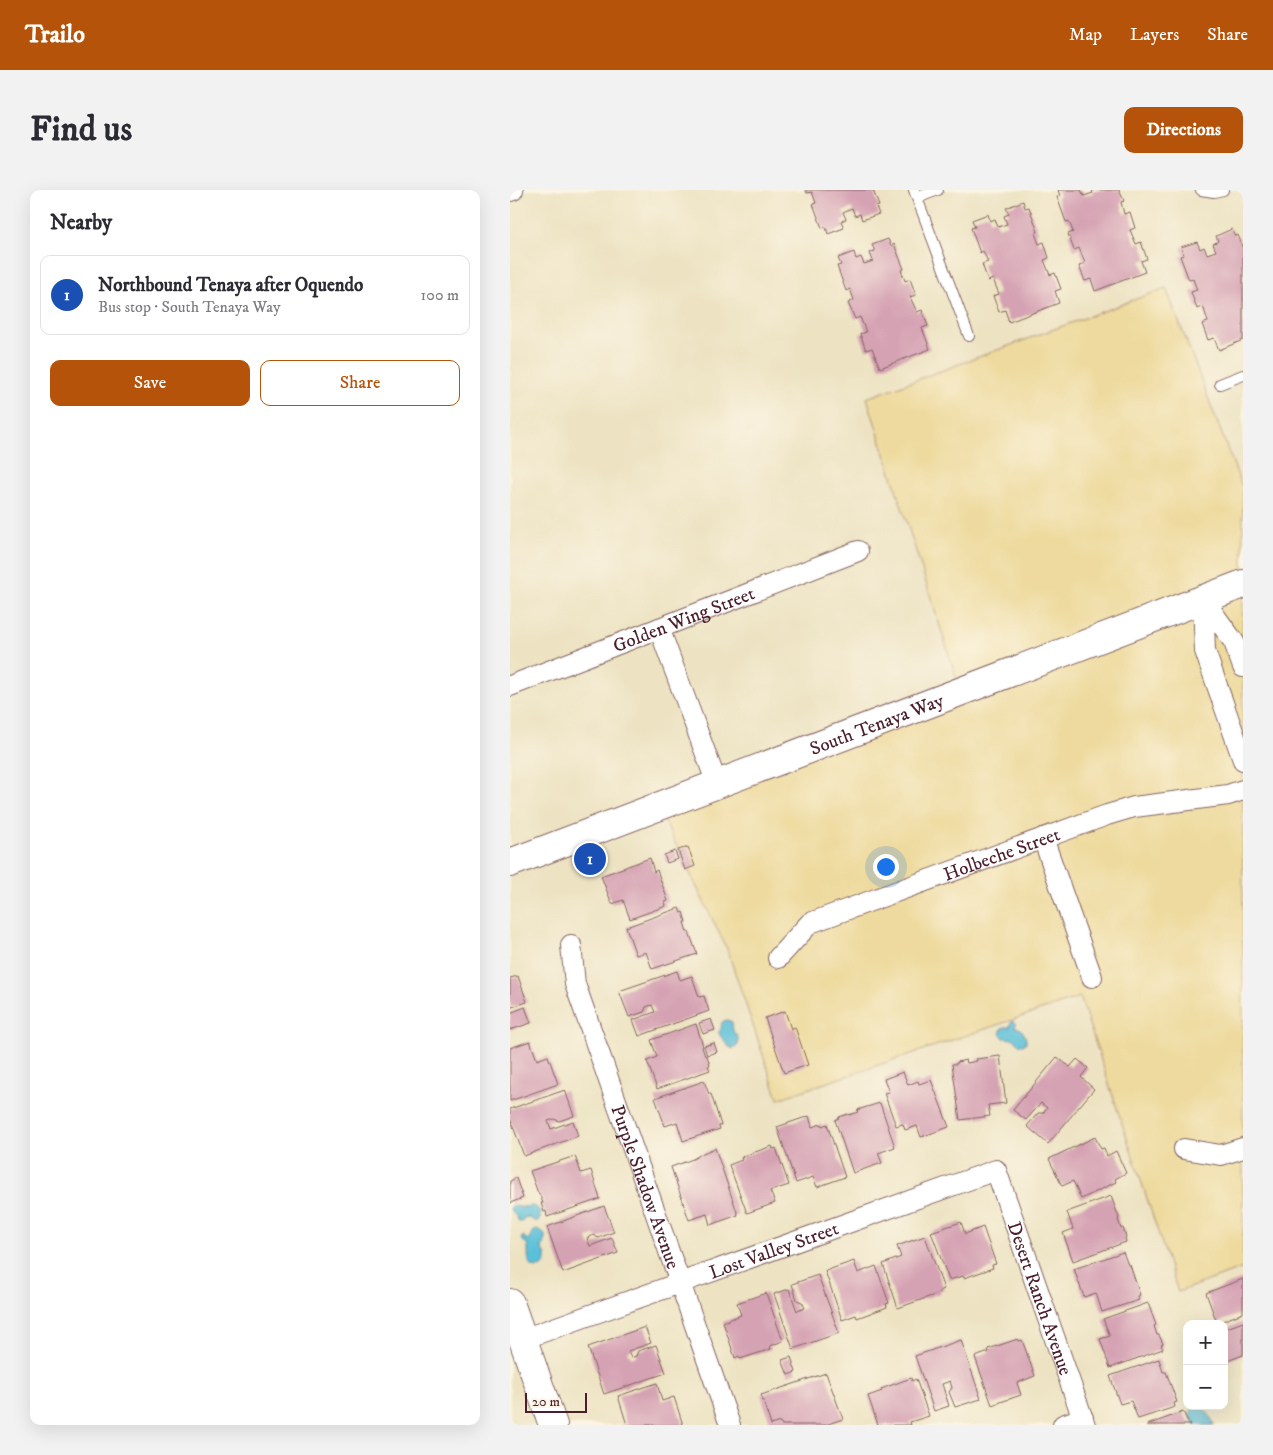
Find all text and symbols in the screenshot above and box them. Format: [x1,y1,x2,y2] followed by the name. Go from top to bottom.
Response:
[25,20,85,50] text: Trailo
[1069,24,1102,46] text: Map
[1130,24,1179,46] text: Layers
[1207,24,1248,46] text: Share
[1124,107,1243,153] button: Directions
[30,108,132,152] text: Find us
[50,210,112,236] text: Nearby
[98,274,363,297] text: Northbound Tenaya after Oquendo
[64,285,70,305] text: 1
[421,285,459,305] text: 100 m
[98,297,280,317] text: Bus stop · South Tenaya Way
[50,360,250,406] button: Save
[260,360,460,406] button: Share
[610,582,758,658] street label: Golden Wing Street
[807,689,948,761] street label: South Tenaya Way
[940,823,1063,887] street label: Holbeche Street
[574,840,606,878] pin: 1
[873,854,899,880] your location
[605,1102,684,1272] street label: Purple Shadow Avenue
[706,1217,842,1285] street label: Lost Valley Street
[1002,1219,1077,1379] street label: Desert Ranch Avenue
[1183,1320,1228,1410] map controls
[1183,1320,1228,1365] button: +
[1183,1365,1228,1410] button: −
[525,1390,588,1413] scale bar
[532,1393,560,1411] text: 20 m

